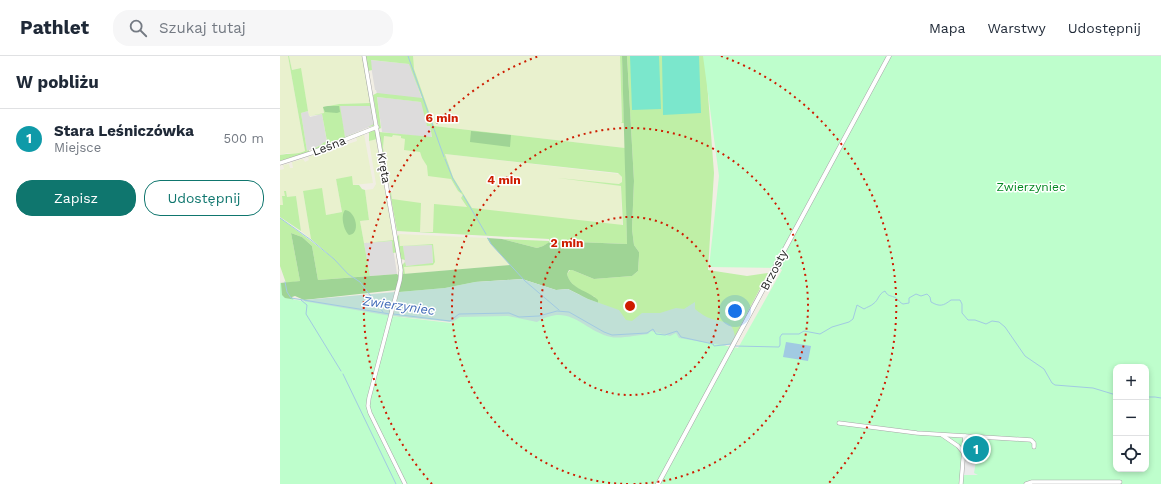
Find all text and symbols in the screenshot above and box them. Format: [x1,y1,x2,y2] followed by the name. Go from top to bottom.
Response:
[113,10,393,46] search box
[20,16,89,39] text: Pathlet
[127,17,149,39] icon: search
[159,19,246,37] text: Szukaj tutaj
[929,20,965,36] text: Mapa
[987,20,1046,36] text: Warstwy
[1068,20,1141,36] text: Udostępnij
[16,72,99,92] text: W pobliżu
[425,111,459,125] text: 6 min
[54,122,194,140] text: Stara Leśniczówka
[26,131,32,146] text: 1
[223,131,264,146] text: 500 m
[310,133,348,159] street label: Leśna
[54,140,101,155] text: Miejsce
[374,151,394,185] street label: Kręta
[487,173,521,187] text: 4 min
[16,180,136,216] button: Zapisz
[144,180,264,216] button: Udostępnij
[996,180,1066,194] park label: Zwierzyniec
[551,236,583,250] text: 2 min
[758,247,791,293] street label: Brzosty
[361,293,436,318] water label: Zwierzyniec
[623,299,637,313] centre of rings
[725,301,745,321] your location
[1113,364,1149,472] map controls
[1113,364,1149,400] button: +
[1113,400,1149,436] button: −
[963,434,989,464] pin: 1
[1113,436,1149,472] button: locate

